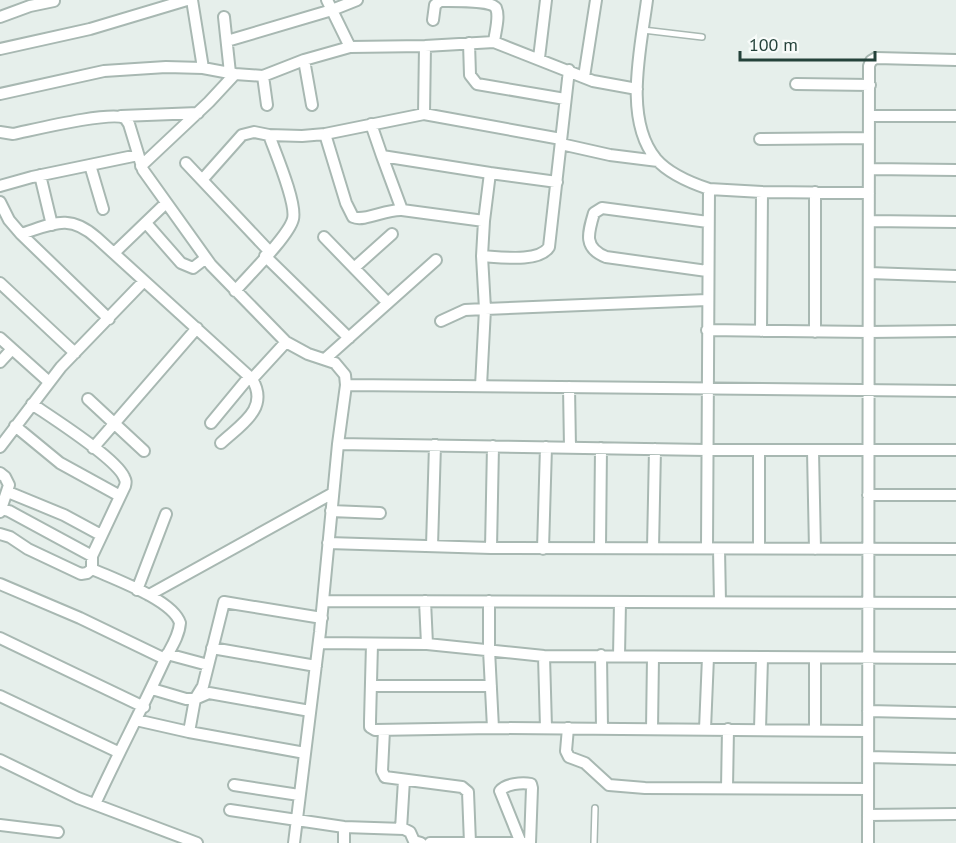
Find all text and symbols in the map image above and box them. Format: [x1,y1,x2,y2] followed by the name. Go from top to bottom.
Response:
[740,24,875,62] scale bar
[749,33,798,56] text: 100 m

